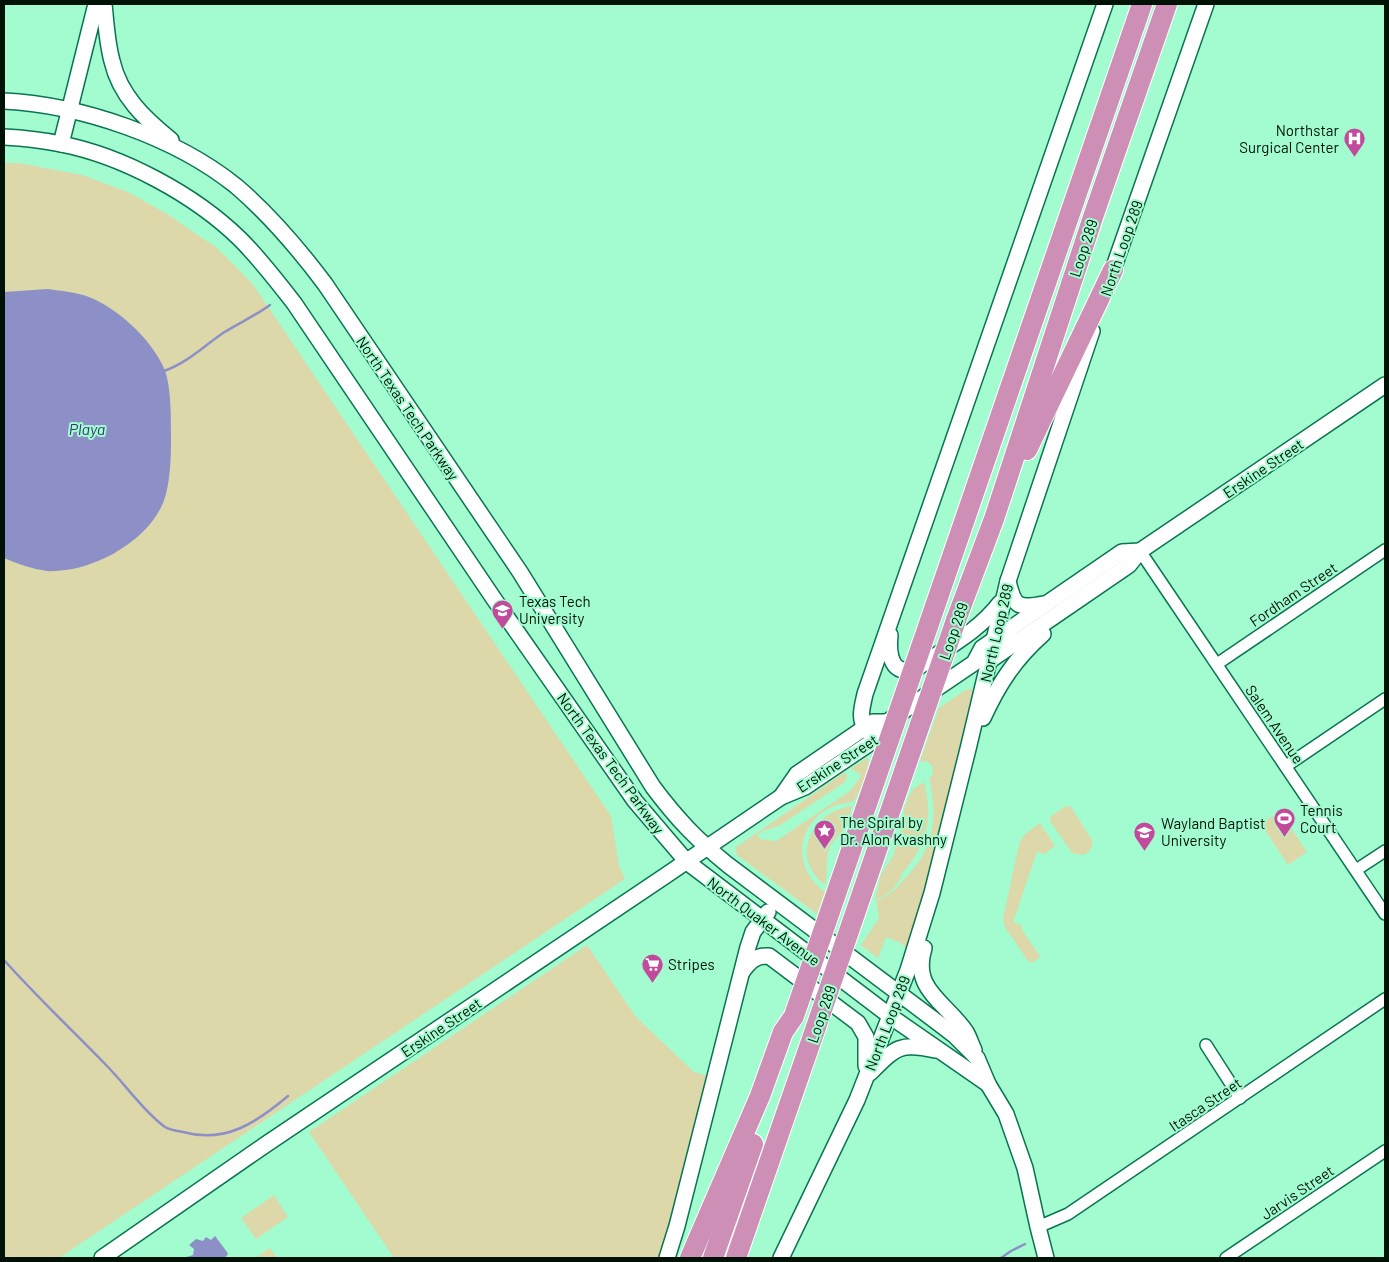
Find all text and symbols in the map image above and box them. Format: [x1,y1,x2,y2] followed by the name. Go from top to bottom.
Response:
[1239,121,1340,156] place label: Northstar Surgical Center
[1343,127,1367,158] hospital icon: Northstar Surgical Center
[1096,198,1146,298] street label: North Loop 289
[1065,217,1101,279] street label: Loop 289
[353,333,463,483] street label: North Texas Tech Parkway
[69,419,105,438] water label: Playa
[1219,435,1307,501] street label: Erskine Street
[1246,558,1340,630] street label: Fordham Street
[976,582,1016,684] street label: North Loop 289
[519,592,591,627] place label: Texas Tech University
[491,598,515,629] school or university icon: Texas Tech University
[935,600,971,662] street label: Loop 289
[1242,681,1308,767] street label: Salem Avenue
[554,689,668,837] street label: North Texas Tech Parkway
[793,730,881,796] street label: Erskine Street
[1300,801,1343,836] place label: Tennis Court
[1272,807,1296,838] sports icon: Tennis Court
[840,813,947,848] place label: The Spiral by Dr. Alon Kvashny
[1161,814,1265,849] place label: Wayland Baptist University
[812,819,836,850] place icon: The Spiral by Dr. Alon Kvashny
[1133,820,1157,851] school or university icon: Wayland Baptist University
[704,873,824,969] street label: North Quaker Avenue
[640,952,664,983] supermarket icon: Stripes
[668,955,715,973] place label: Stripes
[861,973,913,1073] street label: North Loop 289
[803,983,839,1045] street label: Loop 289
[397,994,485,1060] street label: Erskine Street
[1165,1073,1245,1135] street label: Itasca Street
[1257,1161,1337,1223] street label: Jarvis Street

